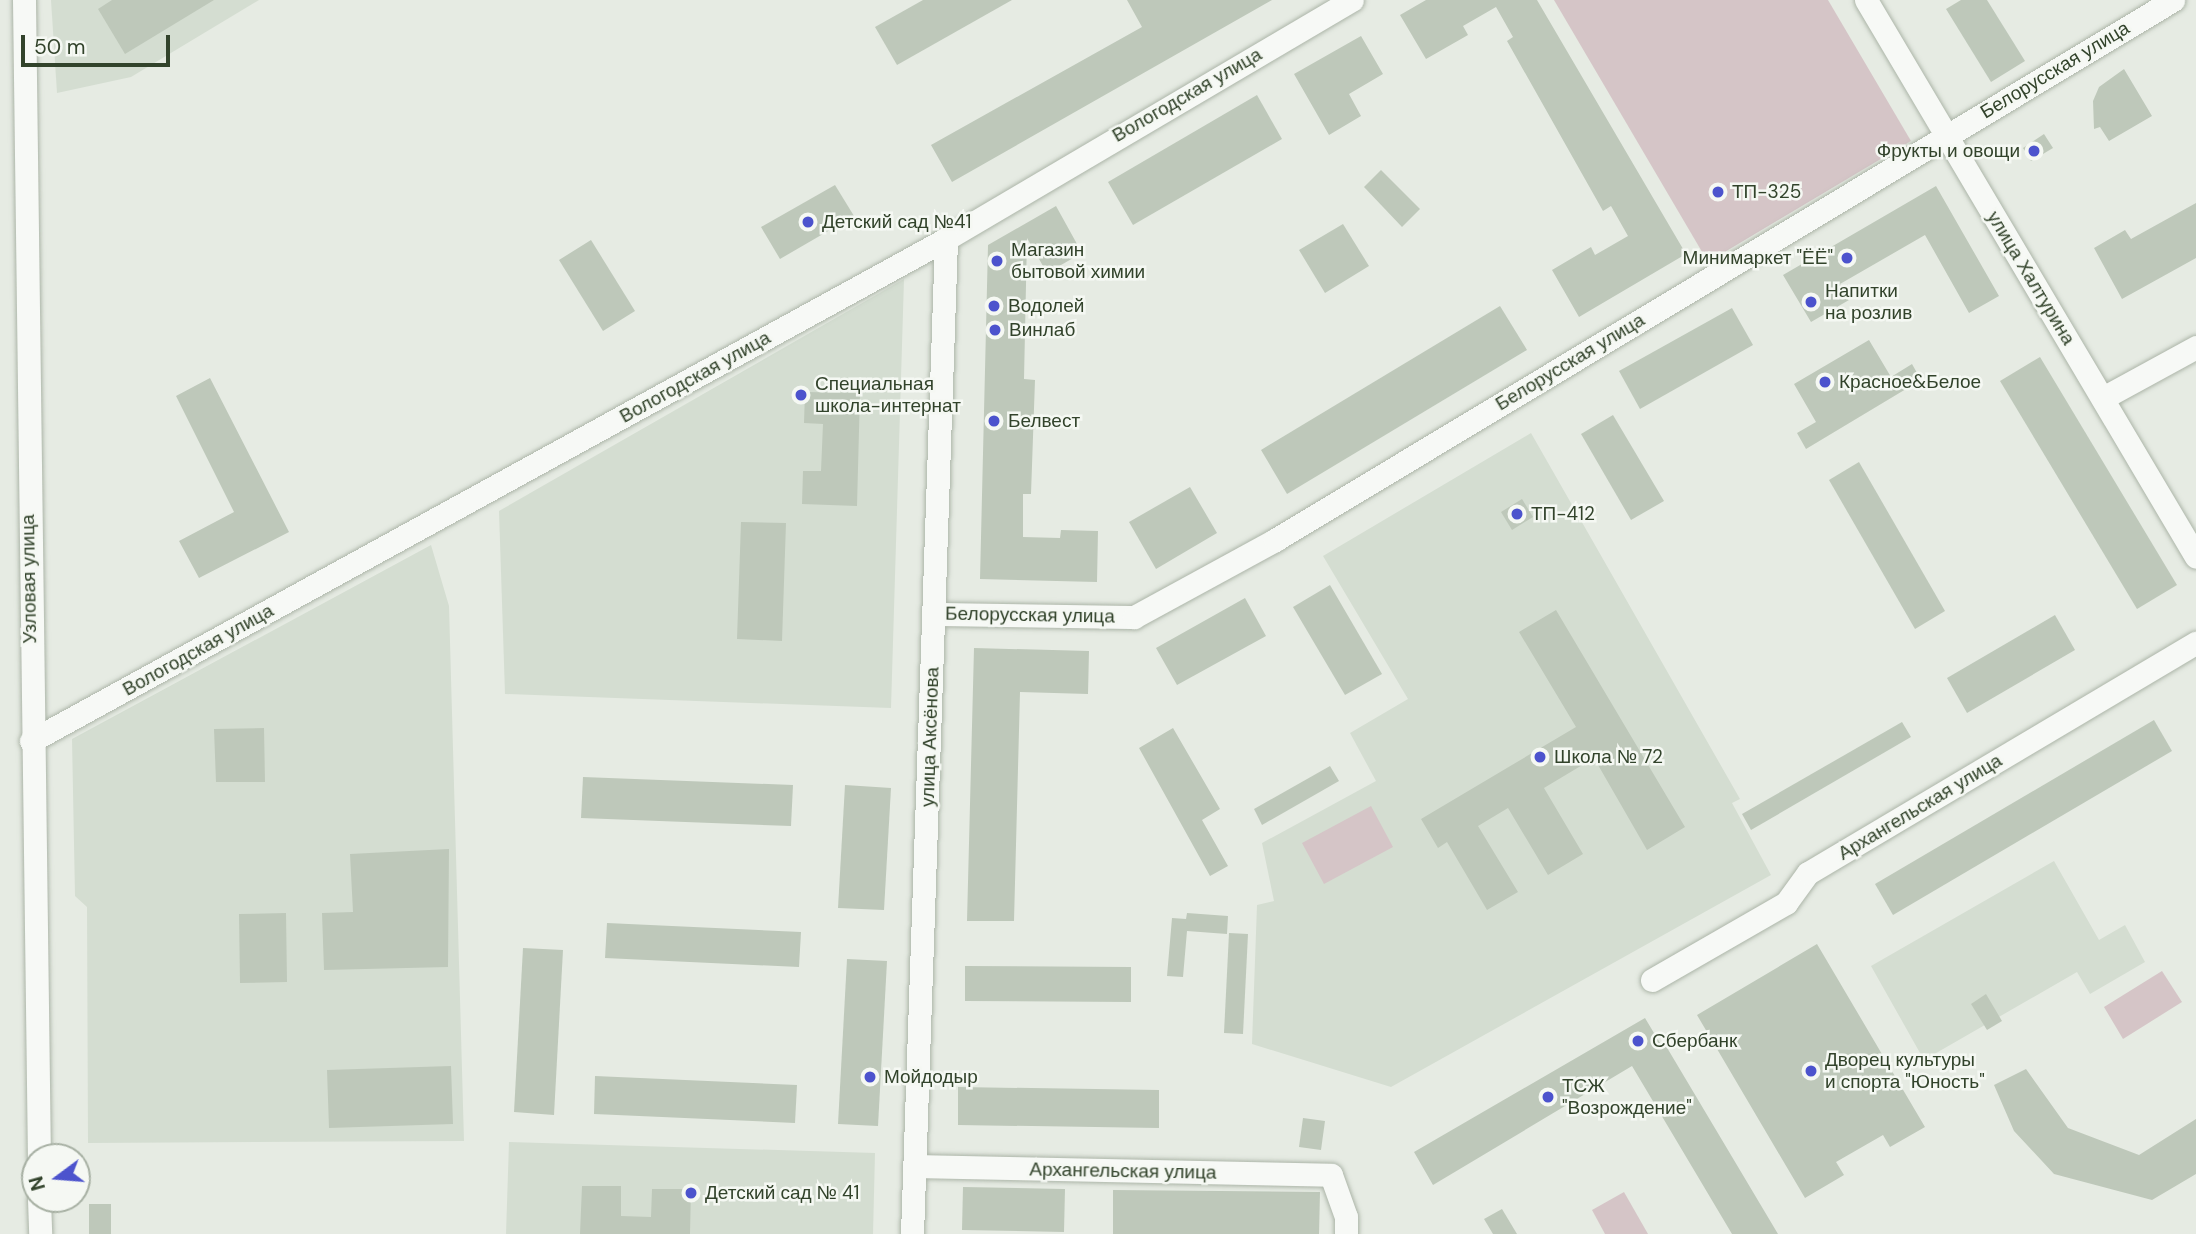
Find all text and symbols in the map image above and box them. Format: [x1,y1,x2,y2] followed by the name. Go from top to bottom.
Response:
[1976,17,2134,123] street label: Белорусская улица
[24,21,173,65] scale bar
[34,33,85,61] text: 50 m
[1108,43,1266,147] street label: Вологодская улица
[1877,140,2020,162] place label: Фрукты и овощи
[2026,143,2042,159] marker: Фрукты и овощи
[1732,181,1801,203] place label: ТП-325
[1710,184,1726,200] marker: ТП-325
[1982,207,2080,349] street label: улица Халтурина
[822,211,971,233] place label: Детский сад №41
[800,214,816,230] marker: Детский сад №41
[1011,239,1145,283] place label: Магазин бытовой химии
[1683,247,1833,269] place label: Минимаркет "ЁЁ"
[1839,250,1855,266] marker: Минимаркет "ЁЁ"
[989,253,1005,269] marker: Магазин бытовой химии
[1825,280,1912,324] place label: Напитки на розлив
[1803,294,1819,310] marker: Напитки на розлив
[1008,295,1084,317] place label: Водолей
[986,298,1002,314] marker: Водолей
[1491,309,1649,415] street label: Белорусская улица
[1009,319,1075,341] place label: Винлаб
[987,322,1003,338] marker: Винлаб
[616,326,774,428] street label: Вологодская улица
[1839,371,1981,393] place label: Красное&Белое
[815,373,961,417] place label: Специальная школа-интернат
[1817,374,1833,390] marker: Красное&Белое
[793,387,809,403] marker: Специальная школа-интернат
[1008,410,1080,432] place label: Белвест
[986,413,1002,429] marker: Белвест
[1531,503,1595,525] place label: ТП-412
[1509,506,1525,522] marker: ТП-412
[16,514,42,644] street label: Узловая улица
[119,599,277,701] street label: Вологодская улица
[945,602,1115,628] street label: Белорусская улица
[916,667,944,807] street label: улица Аксёнова
[1554,746,1663,768] place label: Школа № 72
[1532,749,1548,765] marker: Школа № 72
[1834,749,2006,865] street label: Архангельская улица
[1652,1030,1737,1052] place label: Сбербанк
[1630,1033,1646,1049] marker: Сбербанк
[1825,1049,1985,1093] place label: Дворец культуры и спорта "Юность"
[1803,1063,1819,1079] marker: Дворец культуры и спорта "Юность"
[884,1066,978,1088] place label: Мойдодыр
[862,1069,878,1085] marker: Мойдодыр
[1562,1075,1692,1119] place label: ТСЖ "Возрождение"
[1540,1089,1556,1105] marker: ТСЖ "Возрождение"
[21,1143,91,1213] north arrow
[1029,1158,1217,1184] street label: Архангельская улица
[23,1173,51,1193] text: N
[705,1182,859,1204] place label: Детский сад № 41
[683,1185,699,1201] marker: Детский сад № 41

